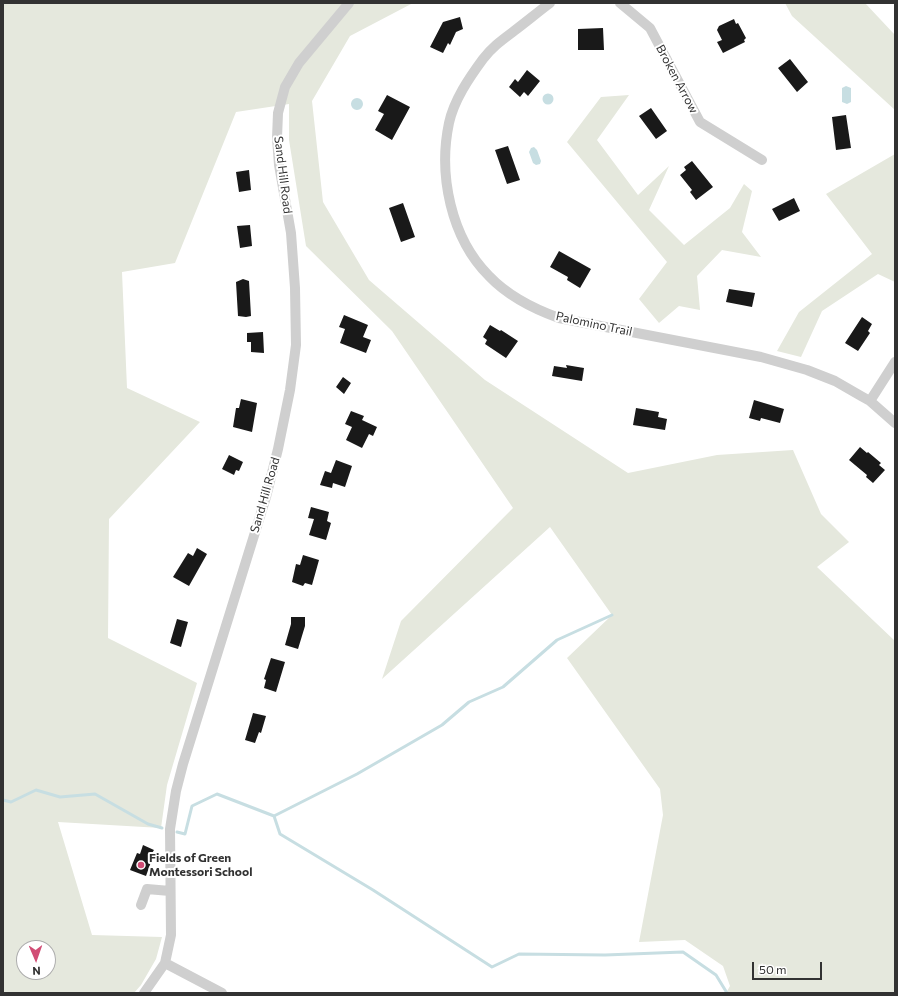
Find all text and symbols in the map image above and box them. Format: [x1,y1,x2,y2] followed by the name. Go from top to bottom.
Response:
[653,42,701,116] street label: Broken Arrow
[271,135,295,215] street label: Sand Hill Road
[555,309,633,339] street label: Palomino Trail
[247,456,283,534] street label: Sand Hill Road
[149,851,252,879] place label: Fields of Green Montessori School
[136,860,146,870] marker: Fields of Green Montessori School
[16,940,56,980] north arrow
[754,954,824,980] scale bar
[759,962,787,976] text: 50 m
[32,965,41,978] text: N

